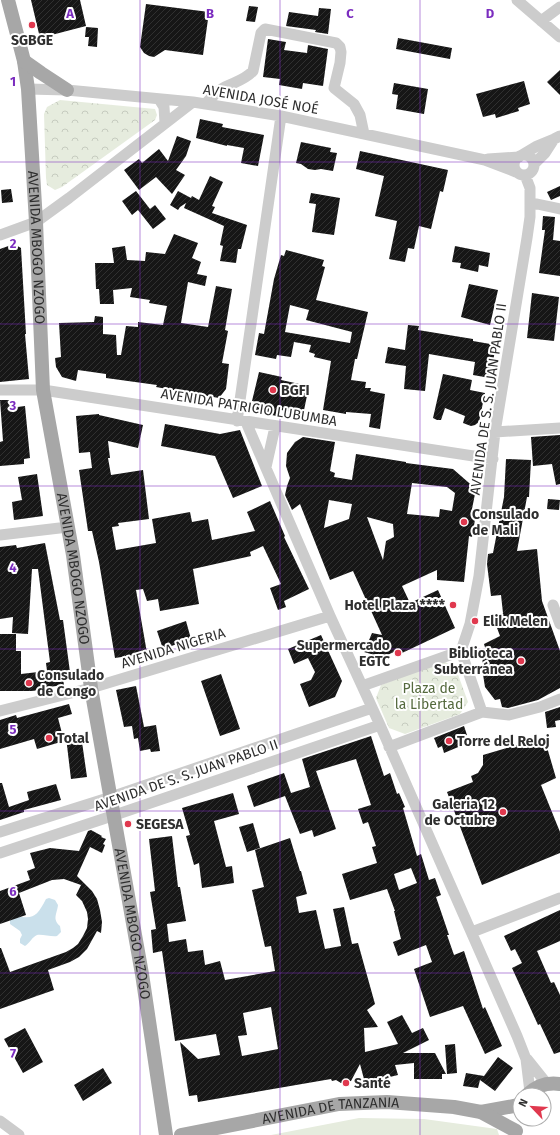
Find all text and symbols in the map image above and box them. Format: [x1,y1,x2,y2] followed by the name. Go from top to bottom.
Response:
[65,6,74,21] text: A
[206,6,214,21] text: B
[346,6,354,21] text: C
[486,6,495,21] text: D
[27,20,37,30] marker: SGBGE
[11,32,53,49] place label: SGBGE
[10,74,16,89] text: 1
[202,80,320,118] street label: AVENIDA JOSÉ NOÉ
[24,170,48,325] street label: AVENIDA MBOGO NZOGO
[10,236,17,251] text: 2
[467,302,510,496] street label: AVENIDA DE S. S. JUAN PABLO II
[281,382,310,399] place label: BGFI
[160,385,338,430] street label: AVENIDA PATRICIO LUBUMBA
[268,385,278,395] marker: BGFI
[9,398,17,413] text: 3
[53,491,93,646] street label: AVENIDA MBOGO NZOGO
[472,506,539,539] place label: Consulado de Mali
[459,517,469,527] marker: Consulado de Mali
[9,560,17,575] text: 4
[344,597,446,614] place label: Hotel Plaza ****
[448,600,458,610] marker: Hotel Plaza ****
[483,613,548,630] place label: Elik Melen
[470,616,480,626] marker: Elik Melen
[119,625,227,672] street label: AVENIDA NIGERIA
[297,637,390,670] place label: Supermercado EGTC
[434,645,513,678] place label: Biblioteca Subterránea
[393,648,403,658] marker: Supermercado EGTC
[516,656,526,666] marker: Biblioteca Subterránea
[37,667,104,700] place label: Consulado de Congo
[24,678,34,688] marker: Consulado de Congo
[395,680,463,713] park label: Plaza de la Libertad
[10,722,17,737] text: 5
[57,730,90,747] place label: Total
[44,733,54,743] marker: Total
[457,733,550,750] place label: Torre del Reloj
[92,736,280,815] street label: AVENIDA DE S. S. JUAN PABLO II
[444,736,454,746] marker: Torre del Reloj
[424,796,495,829] place label: Galeria 12 de Octubre
[498,807,508,817] marker: Galeria 12 de Octubre
[136,816,184,833] place label: SEGESA
[123,819,133,829] marker: SEGESA
[111,847,154,1001] street label: AVENIDA MBOGO NZOGO
[9,884,17,899] text: 6
[10,1046,16,1061] text: 7
[354,1075,391,1092] place label: Santé
[341,1078,351,1088] marker: Santé
[512,1087,552,1127] north arrow
[260,1094,400,1128] street label: AVENIDA DE TANZANIA
[516,1097,531,1109] text: N

